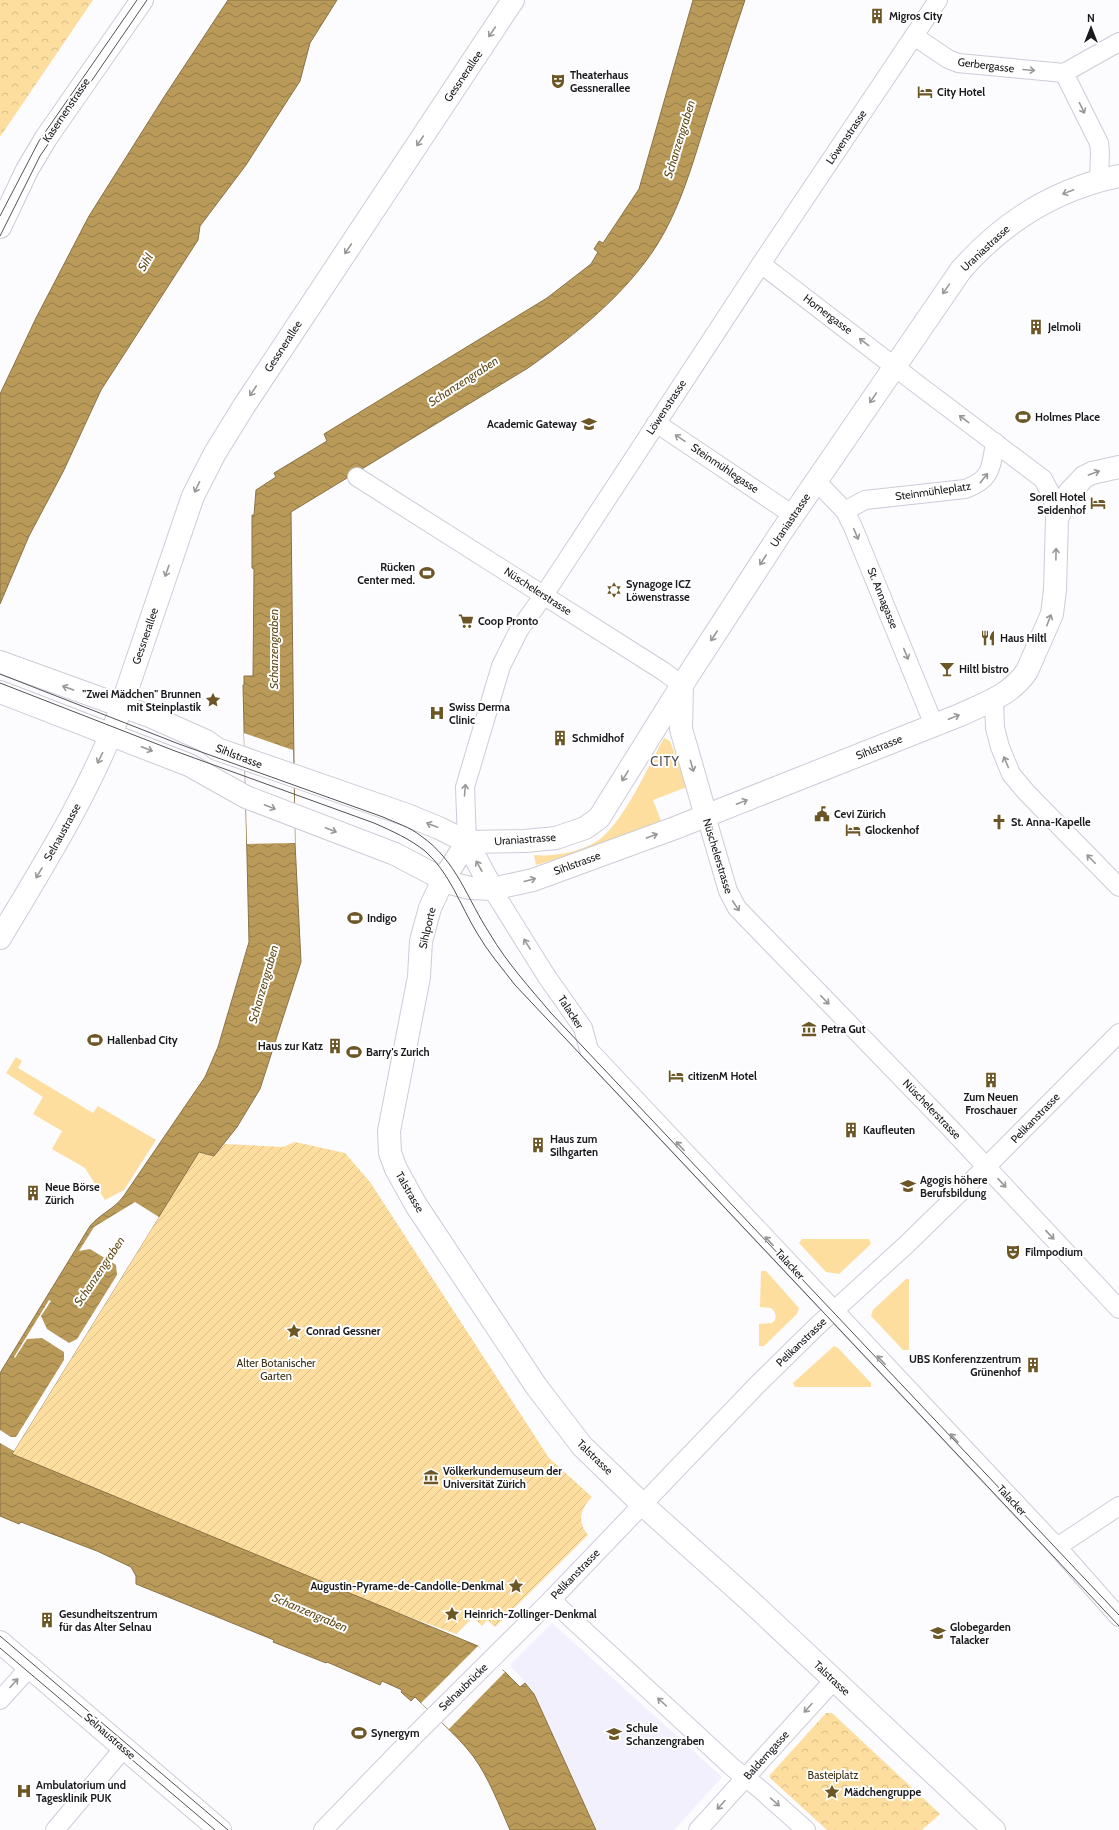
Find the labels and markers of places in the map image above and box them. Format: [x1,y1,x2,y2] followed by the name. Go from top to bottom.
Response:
[868,7,886,25] building icon: Migros City
[889,9,942,23] place label: Migros City
[570,68,630,95] place label: Theaterhaus Gessnerallee
[549,72,567,90] theatre icon: Theaterhaus Gessnerallee
[916,83,934,101] hotel icon: City Hotel
[937,85,985,99] place label: City Hotel
[1027,318,1045,336] building icon: Jelmoli
[1047,320,1081,334] place label: Jelmoli
[1014,408,1032,426] sports icon: Holmes Place
[1035,410,1100,424] place label: Holmes Place
[580,415,598,433] school or university icon: Academic Gateway
[487,417,577,431] place label: Academic Gateway
[1029,490,1086,517] place label: Sorell Hotel Seidenhof
[1089,494,1107,512] hotel icon: Sorell Hotel Seidenhof
[357,560,415,587] place label: Rücken Center med.
[418,564,436,582] sports icon: Rücken Center med.
[626,577,691,604] place label: Synagoge ICZ Löwenstrasse
[605,581,623,599] synagogue icon: Synagoge ICZ Löwenstrasse
[457,612,475,630] supermarket icon: Coop Pronto
[478,614,538,628] place label: Coop Pronto
[979,629,997,647] restaurant icon: Haus Hiltl
[1000,631,1047,645] place label: Haus Hiltl
[938,660,956,678] bar icon: Hiltl bistro
[959,662,1009,676] place label: Hiltl bistro
[82,687,202,714] place label: "Zwei Mädchen" Brunnen mit Steinplastik
[204,691,222,709] place icon: "Zwei Mädchen" Brunnen mit Steinplastik
[449,700,510,727] place label: Swiss Derma Clinic
[428,704,446,722] hospital icon: Swiss Derma Clinic
[551,729,569,747] building icon: Schmidhof
[572,731,624,745] place label: Schmidhof
[813,805,831,823] public building icon: Cevi Zürich
[834,807,886,821] place label: Cevi Zürich
[990,813,1008,831] church icon: St. Anna-Kapelle
[1011,815,1091,829] place label: St. Anna-Kapelle
[844,821,862,839] hotel icon: Glockenhof
[865,823,919,837] place label: Glockenhof
[346,909,364,927] sports icon: Indigo
[367,911,397,925] place label: Indigo
[800,1020,818,1038] museum icon: Petra Gut
[821,1022,866,1036] place label: Petra Gut
[86,1031,104,1049] sports icon: Hallenbad City
[107,1033,178,1047] place label: Hallenbad City
[326,1037,344,1055] building icon: Haus zur Katz
[258,1039,324,1053] place label: Haus zur Katz
[345,1043,363,1061] sports icon: Barry's Zurich
[366,1045,430,1059] place label: Barry's Zurich
[667,1067,685,1085] hotel icon: citizenM Hotel
[688,1069,757,1083] place label: citizenM Hotel
[982,1071,1000,1089] building icon: Zum Neuen Froschauer
[964,1090,1018,1117] place label: Zum Neuen Froschauer
[842,1121,860,1139] building icon: Kaufleuten
[863,1123,915,1137] place label: Kaufleuten
[550,1132,598,1159] place label: Haus zum Silhgarten
[529,1136,547,1154] building icon: Haus zum Silhgarten
[920,1173,988,1200] place label: Agogis höhere Berufsbildung
[899,1177,917,1195] school or university icon: Agogis höhere Berufsbildung
[45,1180,100,1207] place label: Neue Börse Zürich
[24,1184,42,1202] building icon: Neue Börse Zürich
[1004,1243,1022,1261] theatre icon: Filmpodium
[1025,1245,1083,1259] place label: Filmpodium
[285,1322,303,1340] place icon: Conrad Gessner
[306,1324,381,1338] place label: Conrad Gessner
[909,1352,1021,1379] place label: UBS Konferenzzentrum Grünenhof
[1024,1356,1042,1374] building icon: UBS Konferenzzentrum Grünenhof
[443,1464,562,1491] place label: Völkerkundemuseum der Universität Zürich
[422,1468,440,1486] museum icon: Völkerkundemuseum der Universität Zürich
[507,1577,525,1595] place icon: Augustin-Pyrame-de-Candolle-Denkmal
[310,1579,504,1593] place label: Augustin-Pyrame-de-Candolle-Denkmal
[443,1605,461,1623] place icon: Heinrich-Zollinger-Denkmal
[59,1607,158,1634] place label: Gesundheitszentrum für das Alter Selnau
[464,1607,597,1621] place label: Heinrich-Zollinger-Denkmal
[38,1611,56,1629] building icon: Gesundheitszentrum für das Alter Selnau
[950,1620,1011,1647] place label: Globegarden Talacker
[929,1624,947,1642] school or university icon: Globegarden Talacker
[626,1721,704,1748] place label: Schule Schanzengraben
[350,1724,368,1742] sports icon: Synergym
[605,1725,623,1743] school or university icon: Schule Schanzengraben
[371,1726,419,1740] place label: Synergym
[36,1778,126,1805] place label: Ambulatorium und Tagesklinik PUK
[15,1782,33,1800] hospital icon: Ambulatorium und Tagesklinik PUK
[823,1783,841,1801] place icon: Mädchengruppe
[844,1785,921,1799] place label: Mädchengruppe

